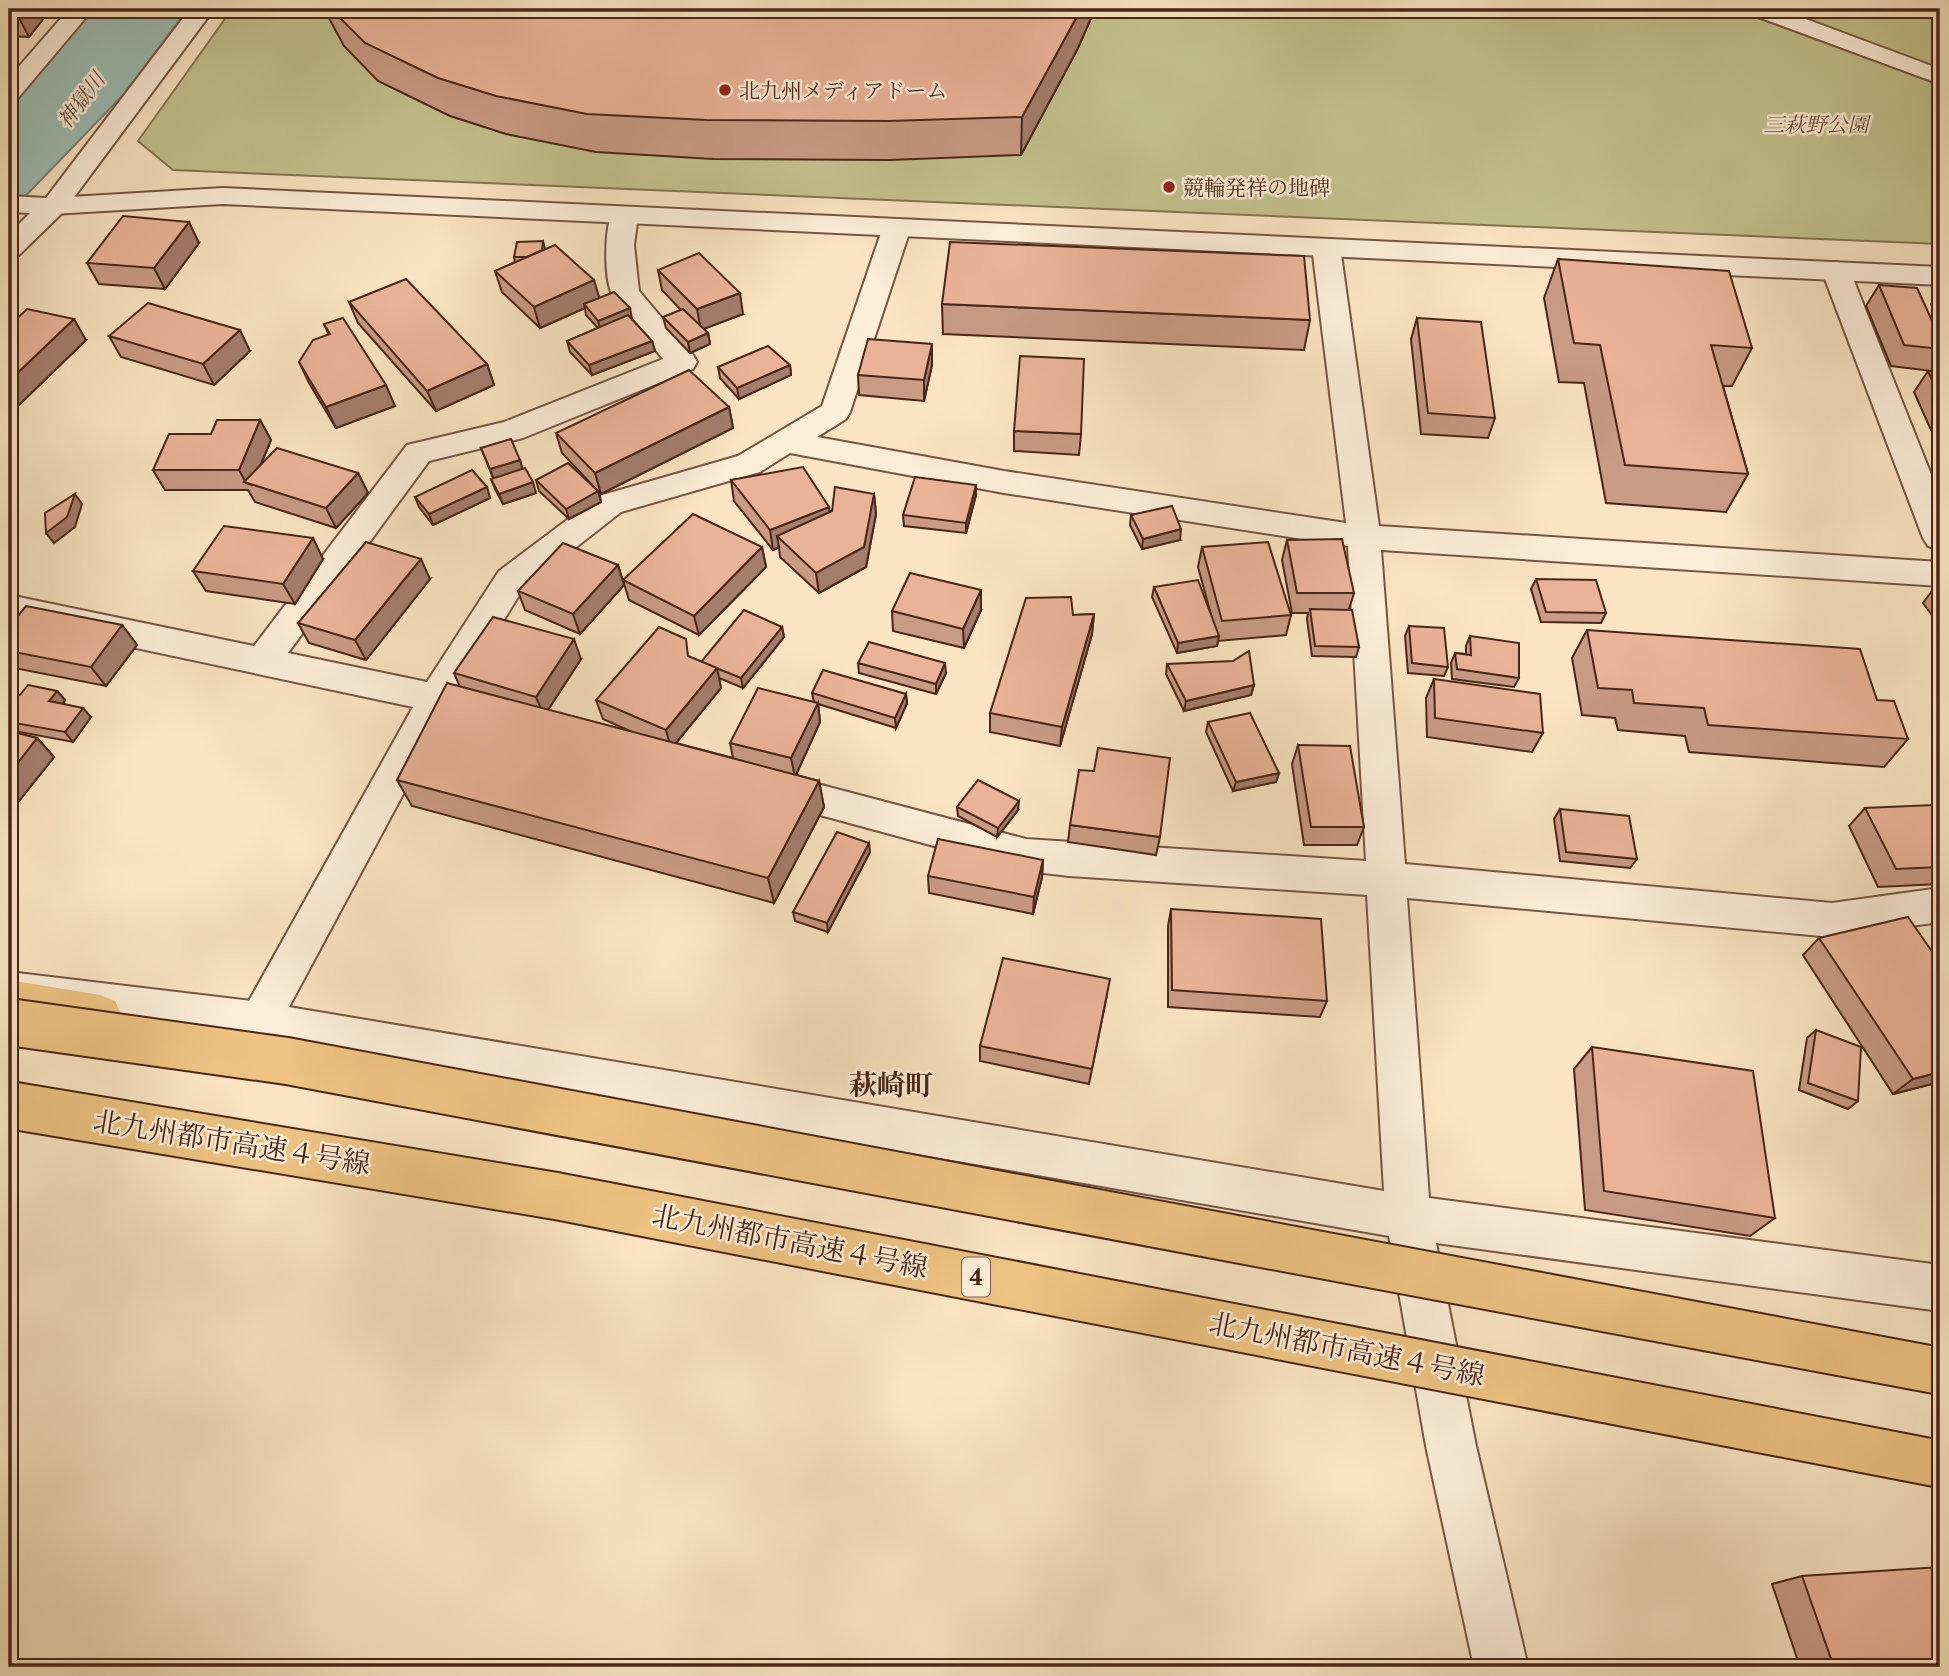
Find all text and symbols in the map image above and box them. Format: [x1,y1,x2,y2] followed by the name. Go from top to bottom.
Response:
[52,66,111,133] water label: 神獄川
[739,78,947,103] place label: 北九州メディアドーム
[717,82,733,98] marker: 北九州メディアドーム
[1764,112,1871,137] park label: 三萩野公園
[1183,175,1330,200] place label: 競輪発祥の地碑
[1161,179,1177,195] marker: 競輪発祥の地碑
[849,1068,933,1102] district label: 萩崎町
[91,1103,373,1181] street label: 北九州都市高速４号線
[649,1198,931,1284] street label: 北九州都市高速４号線
[962,1258,990,1296] road number: 4
[1206,1306,1488,1392] street label: 北九州都市高速４号線

